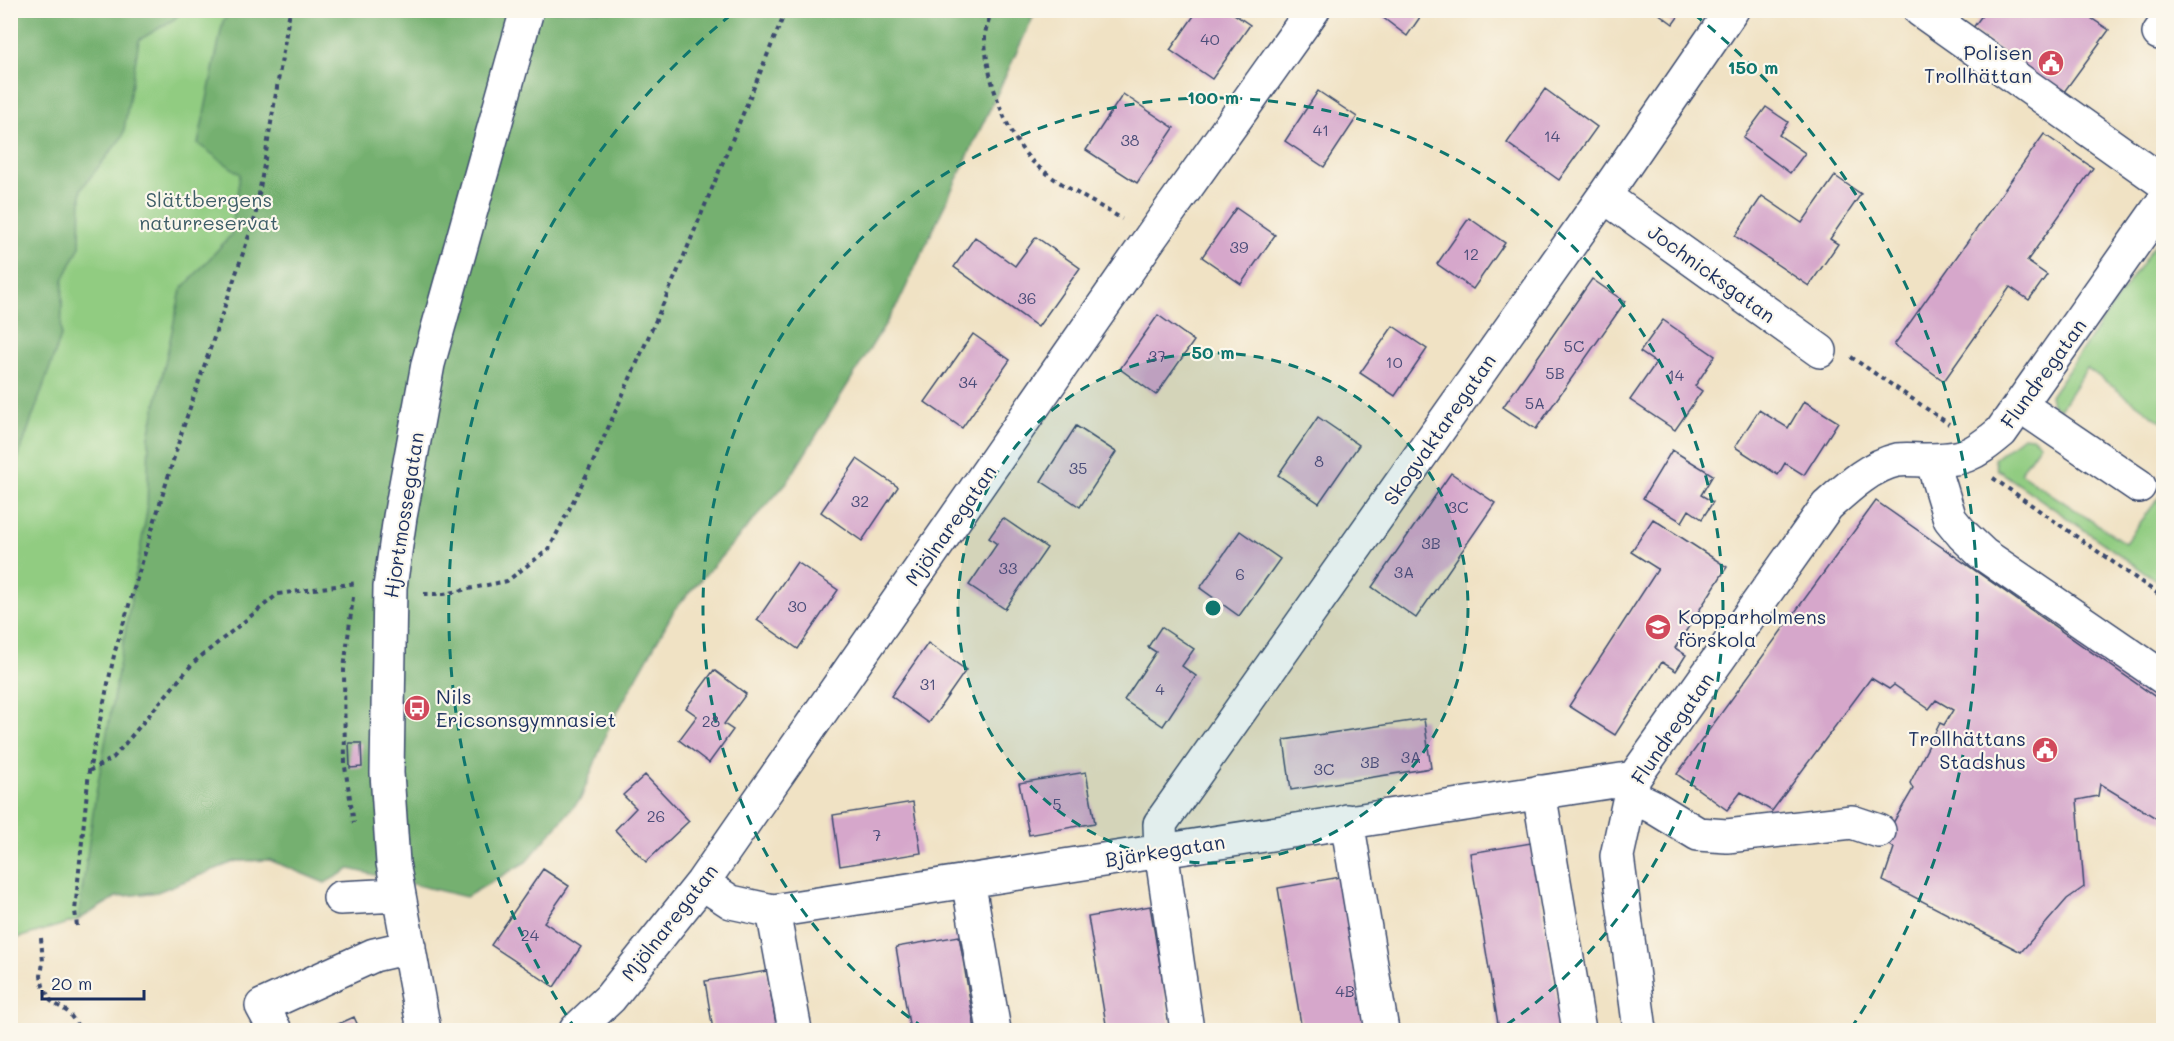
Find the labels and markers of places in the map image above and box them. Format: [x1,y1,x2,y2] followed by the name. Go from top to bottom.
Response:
[1924,39,2032,88] place label: Polisen Trollhättan
[2036,48,2066,78] public building icon: Polisen Trollhättan
[1203,598,1223,618] centre of rings
[1678,603,1826,652] place label: Kopparholmens förskola
[1643,612,1673,642] school or university icon: Kopparholmens förskola
[436,683,616,732] place label: Nils Ericsonsgymnasiet
[402,693,432,723] bus stop icon: Nils Ericsonsgymnasiet
[1908,725,2026,774] place label: Trollhättans Stadshus
[2030,735,2060,765] public building icon: Trollhättans Stadshus

